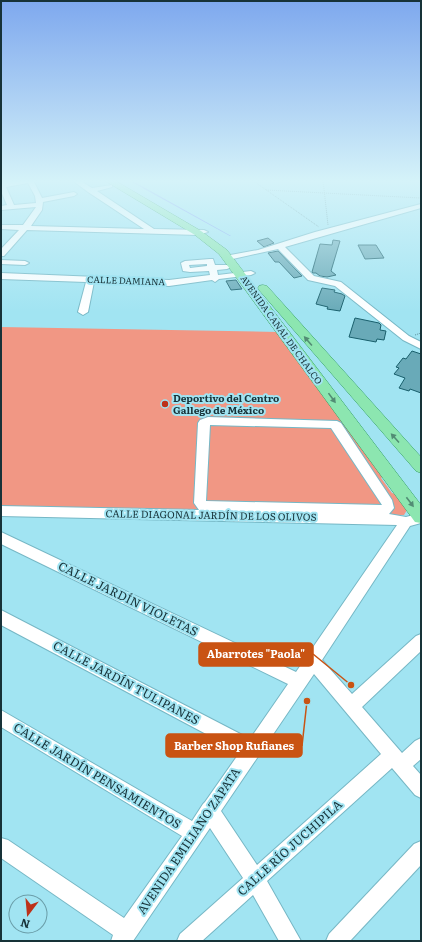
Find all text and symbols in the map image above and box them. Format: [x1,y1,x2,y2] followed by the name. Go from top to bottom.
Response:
[87,272,166,288] street label: CALLE DAMIANA
[237,272,326,387] street label: AVENIDA CANAL DE CHALCO
[304,335,313,346] one-way arrow
[173,390,279,417] place label: Deportivo del Centro Gallego de México
[328,393,336,404] one-way arrow
[160,399,170,409] marker: Deportivo del Centro Gallego de México
[391,433,400,442] one-way arrow
[406,497,414,508] one-way arrow
[105,505,317,524] street label: CALLE DIAGONAL JARDÍN DE LOS OLIVOS
[55,556,201,640] street label: CALLE JARDÍN VIOLETAS
[50,636,203,728] street label: CALLE JARDÍN TULIPANES
[199,643,313,666] callout: Abarrotes "Paola"
[207,645,305,661] text: Abarrotes "Paola"
[10,718,185,832] street label: CALLE JARDÍN PENSAMIENTOS
[166,734,302,757] callout: Barber Shop Rufianes
[174,737,295,753] text: Barber Shop Rufianes
[132,763,244,917] street label: AVENIDA EMILIANO ZAPATA
[233,795,346,899] street label: CALLE RÍO JUCHIPILA
[8,894,48,934] north arrow
[18,916,32,934] text: N

